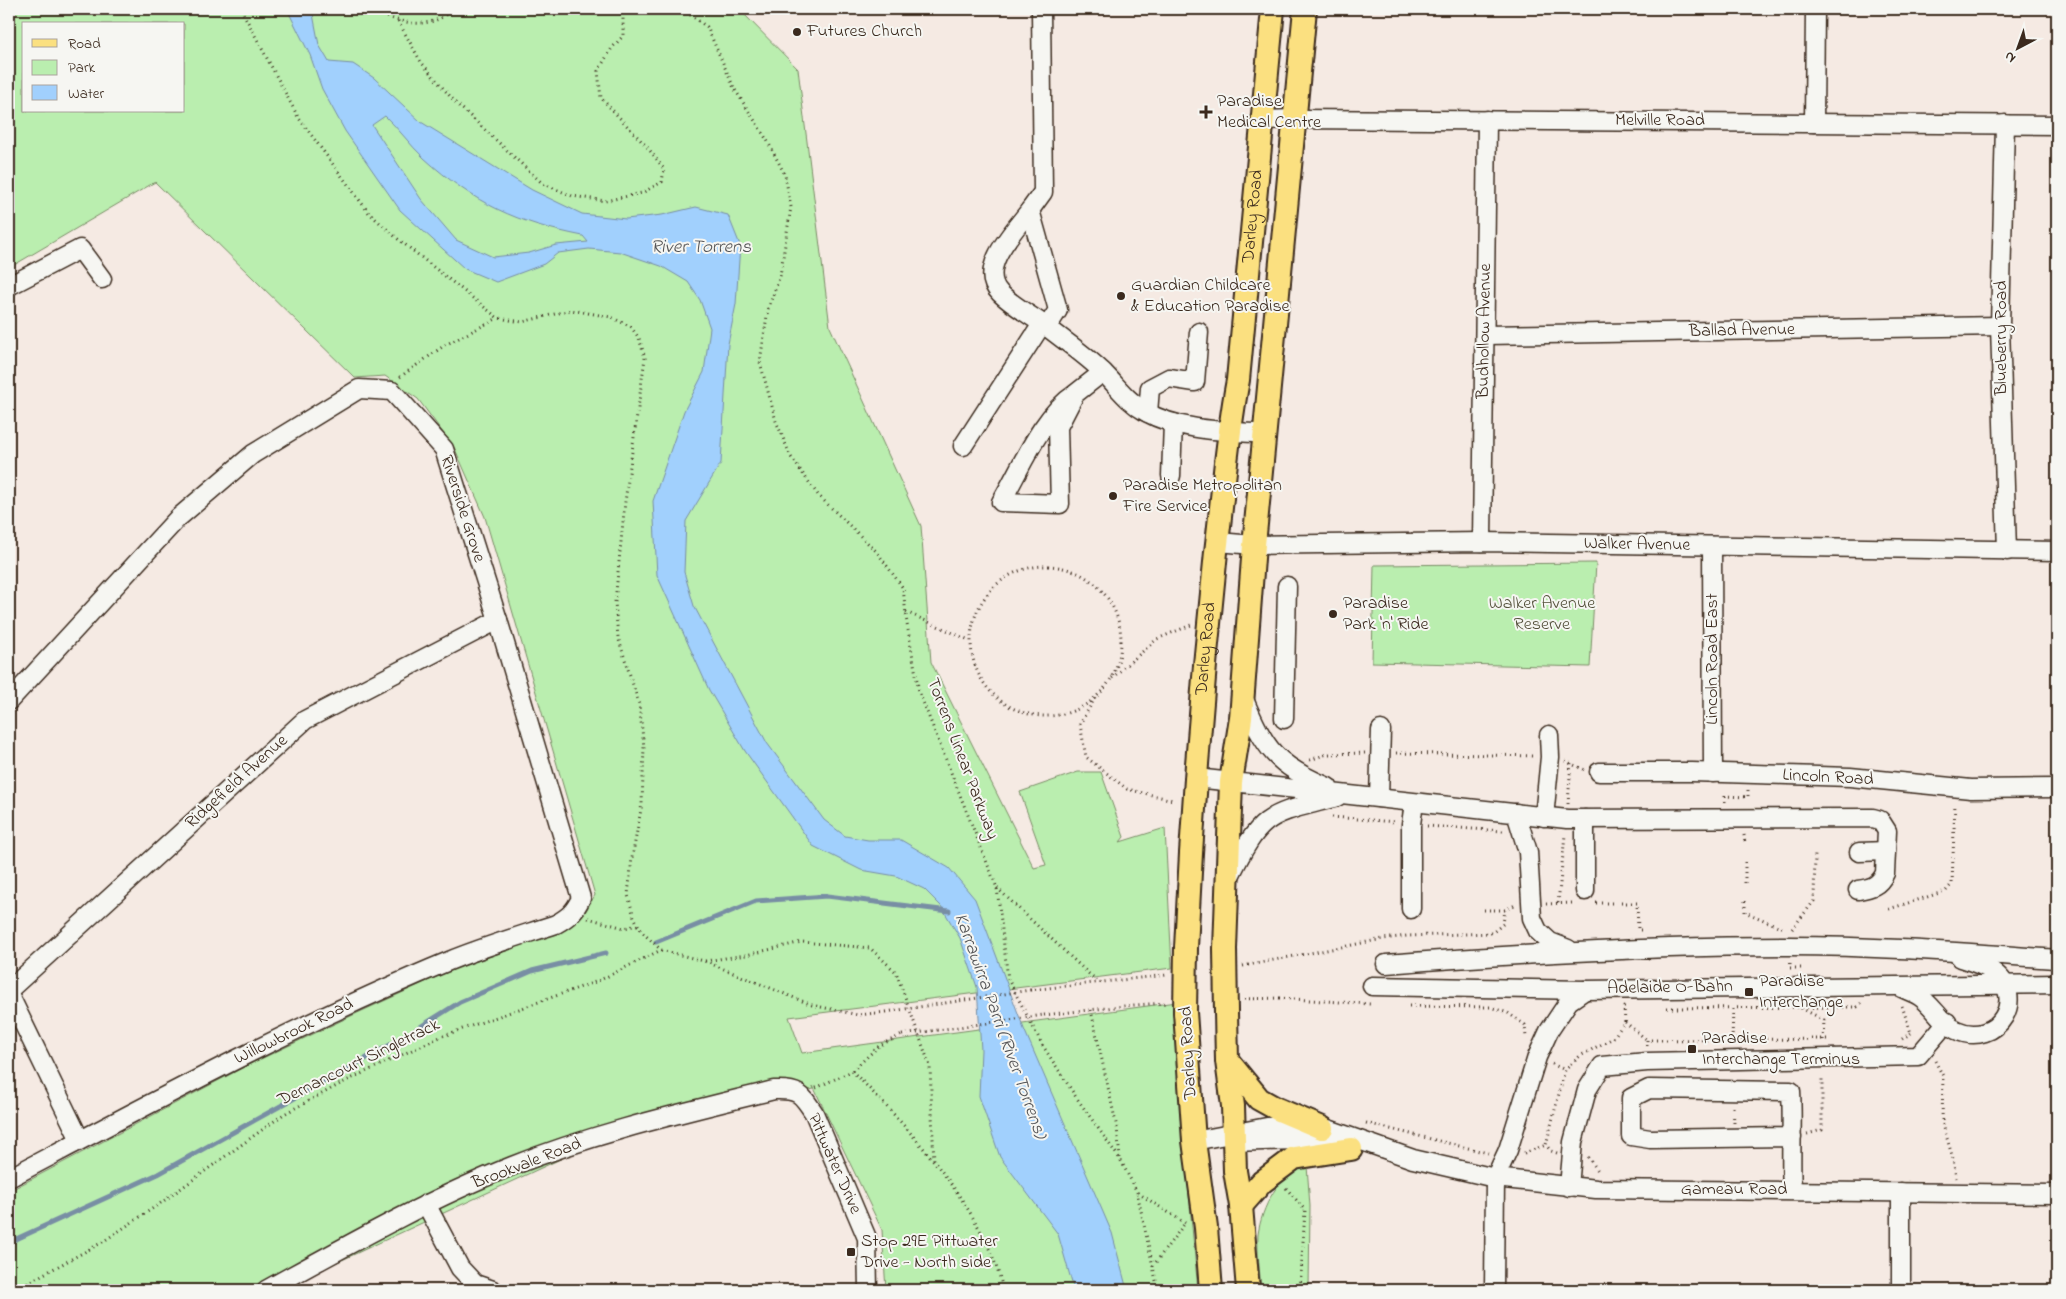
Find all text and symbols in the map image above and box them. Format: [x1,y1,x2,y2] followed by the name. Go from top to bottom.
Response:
[806,19,922,45] place label: Futures Church
[22,22,185,112] legend
[1994,22,2044,72] north arrow
[791,26,803,38] marker: Futures Church
[68,33,101,55] text: Road
[2000,46,2021,68] text: N
[68,57,96,79] text: Park
[68,83,104,105] text: Water
[1217,89,1322,136] place label: Paradise Medical Centre
[1199,105,1213,119] marker: Paradise Medical Centre
[1615,108,1705,134] street label: Melville Road
[1236,169,1271,265] street label: Darley Road
[651,234,751,261] water label: River Torrens
[1471,262,1499,400] street label: Budhollow Avenue
[1131,273,1291,320] place label: Guardian Childcare & Education Paradise
[1989,281,2015,396] street label: Blueberry Road
[1115,290,1127,302] marker: Guardian Childcare & Education Paradise
[1688,317,1796,345] street label: Ballad Avenue
[432,452,492,567] street label: Riverside Grove
[1122,473,1282,520] place label: Paradise Metropolitan Fire Service
[1107,490,1119,502] marker: Paradise Metropolitan Fire Service
[1584,531,1691,559] street label: Walker Avenue
[1343,591,1429,638] place label: Paradise Park 'n' Ride
[1489,591,1596,638] park label: Walker Avenue Reserve
[1700,593,1726,725] street label: Lincoln Road East
[1189,601,1224,697] street label: Darley Road
[1327,608,1339,620] marker: Paradise Park 'n' Ride
[919,674,1005,844] street label: Torrens Linear Parkway
[180,728,296,836] street label: Ridgefield Avenue
[1782,763,1874,793] street label: Lincoln Road
[947,909,1054,1145] water label: Karrawirra Parri (River Torrens)
[1759,969,1844,1017] place label: Paradise Interchange
[1607,974,1733,1002] street label: Adelaide O-Bahn
[1743,986,1755,998] marker: Paradise Interchange
[230,992,358,1072] street label: Willowbrook Road
[1174,1006,1204,1101] street label: Darley Road
[273,1012,445,1115] street label: Dernancourt Singletrack
[1702,1026,1860,1074] place label: Paradise Interchange Terminus
[1686,1043,1698,1055] marker: Paradise Interchange Terminus
[800,1109,868,1219] street label: Pittwater Drive
[468,1131,585,1197] street label: Brookvale Road
[1681,1177,1787,1203] street label: Gameau Road
[860,1229,998,1276] place label: Stop 29E Pittwater Drive - North side
[845,1246,857,1258] marker: Stop 29E Pittwater Drive - North side

